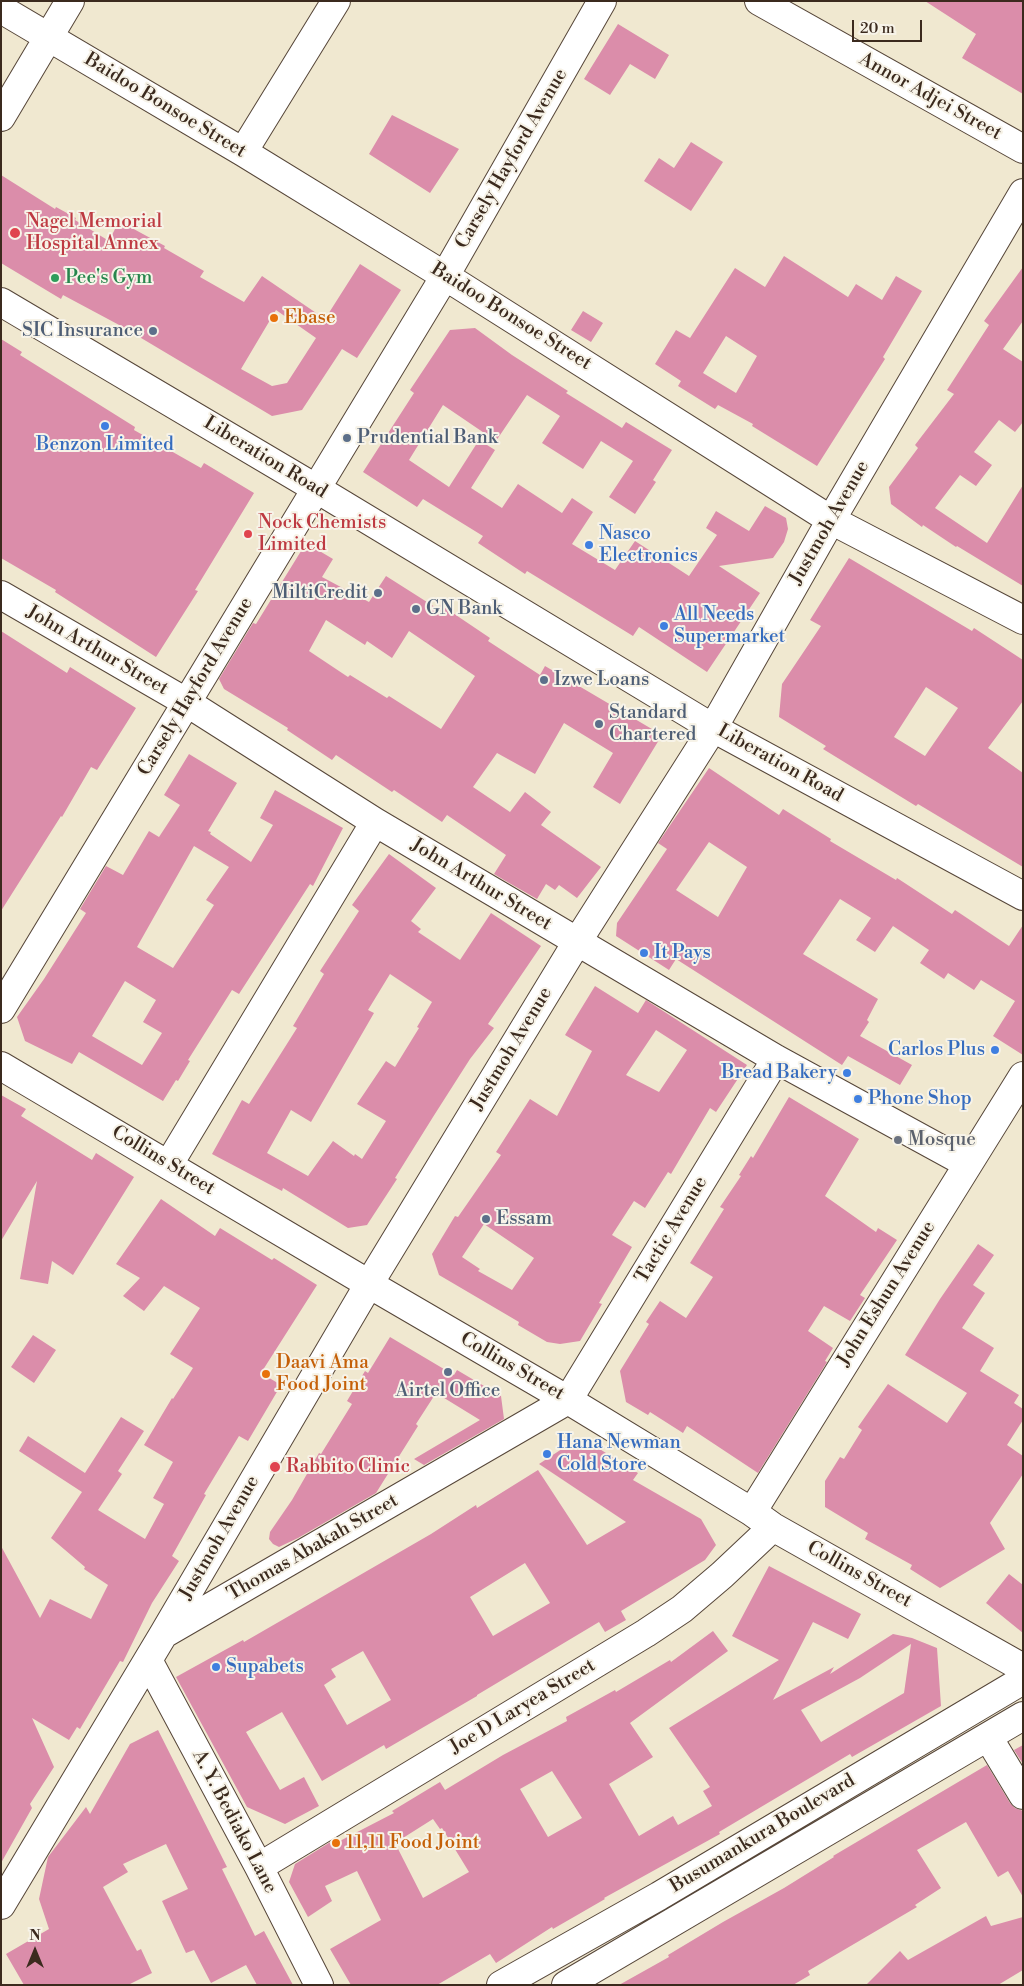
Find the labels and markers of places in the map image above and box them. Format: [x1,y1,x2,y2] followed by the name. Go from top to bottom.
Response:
[26,211,162,255] place label: Nagel Memorial Hospital Annex
[8,226,22,240] marker: Nagel Memorial Hospital Annex
[65,267,152,289] place label: Pee's Gym
[49,272,61,284] marker: Pee's Gym
[284,307,335,329] place label: Ebase
[268,312,280,324] marker: Ebase
[22,320,143,342] place label: SIC Insurance
[147,325,159,337] marker: SIC Insurance
[99,420,111,432] marker: Benzon Limited
[357,427,498,449] place label: Prudential Bank
[341,432,353,444] marker: Prudential Bank
[36,434,174,456] place label: Benzon Limited
[258,512,386,556] place label: Nock Chemists Limited
[599,523,698,567] place label: Nasco Electronics
[242,528,254,540] marker: Nock Chemists Limited
[583,539,595,551] marker: Nasco Electronics
[272,582,368,604] place label: MiltiCredit
[372,587,384,599] marker: MiltiCredit
[426,598,502,620] place label: GN Bank
[410,603,422,615] marker: GN Bank
[674,604,785,648] place label: All Needs Supermarket
[658,620,670,632] marker: All Needs Supermarket
[554,669,649,691] place label: Izwe Loans
[538,674,550,686] marker: Izwe Loans
[609,702,696,746] place label: Standard Chartered
[593,718,605,730] marker: Standard Chartered
[654,942,711,964] place label: It Pays
[638,947,650,959] marker: It Pays
[888,1039,985,1061] place label: Carlos Plus
[989,1044,1001,1056] marker: Carlos Plus
[721,1062,837,1084] place label: Bread Bakery
[841,1067,853,1079] marker: Bread Bakery
[868,1088,972,1110] place label: Phone Shop
[852,1093,864,1105] marker: Phone Shop
[908,1129,976,1151] place label: Mosque
[892,1134,904,1146] marker: Mosque
[496,1208,552,1230] place label: Essam
[480,1213,492,1225] marker: Essam
[276,1352,369,1396] place label: Daavi Ama Food Joint
[442,1366,454,1378] marker: Airtel Office
[260,1368,272,1380] marker: Daavi Ama Food Joint
[396,1380,500,1402] place label: Airtel Office
[557,1432,681,1476] place label: Hana Newman Cold Store
[541,1448,553,1460] marker: Hana Newman Cold Store
[286,1456,410,1478] place label: Rabbito Clinic
[268,1460,282,1474] marker: Rabbito Clinic
[226,1656,304,1678] place label: Supabets
[210,1661,222,1673] marker: Supabets
[346,1832,479,1854] place label: 11,11 Food Joint
[330,1837,342,1849] marker: 11,11 Food Joint

